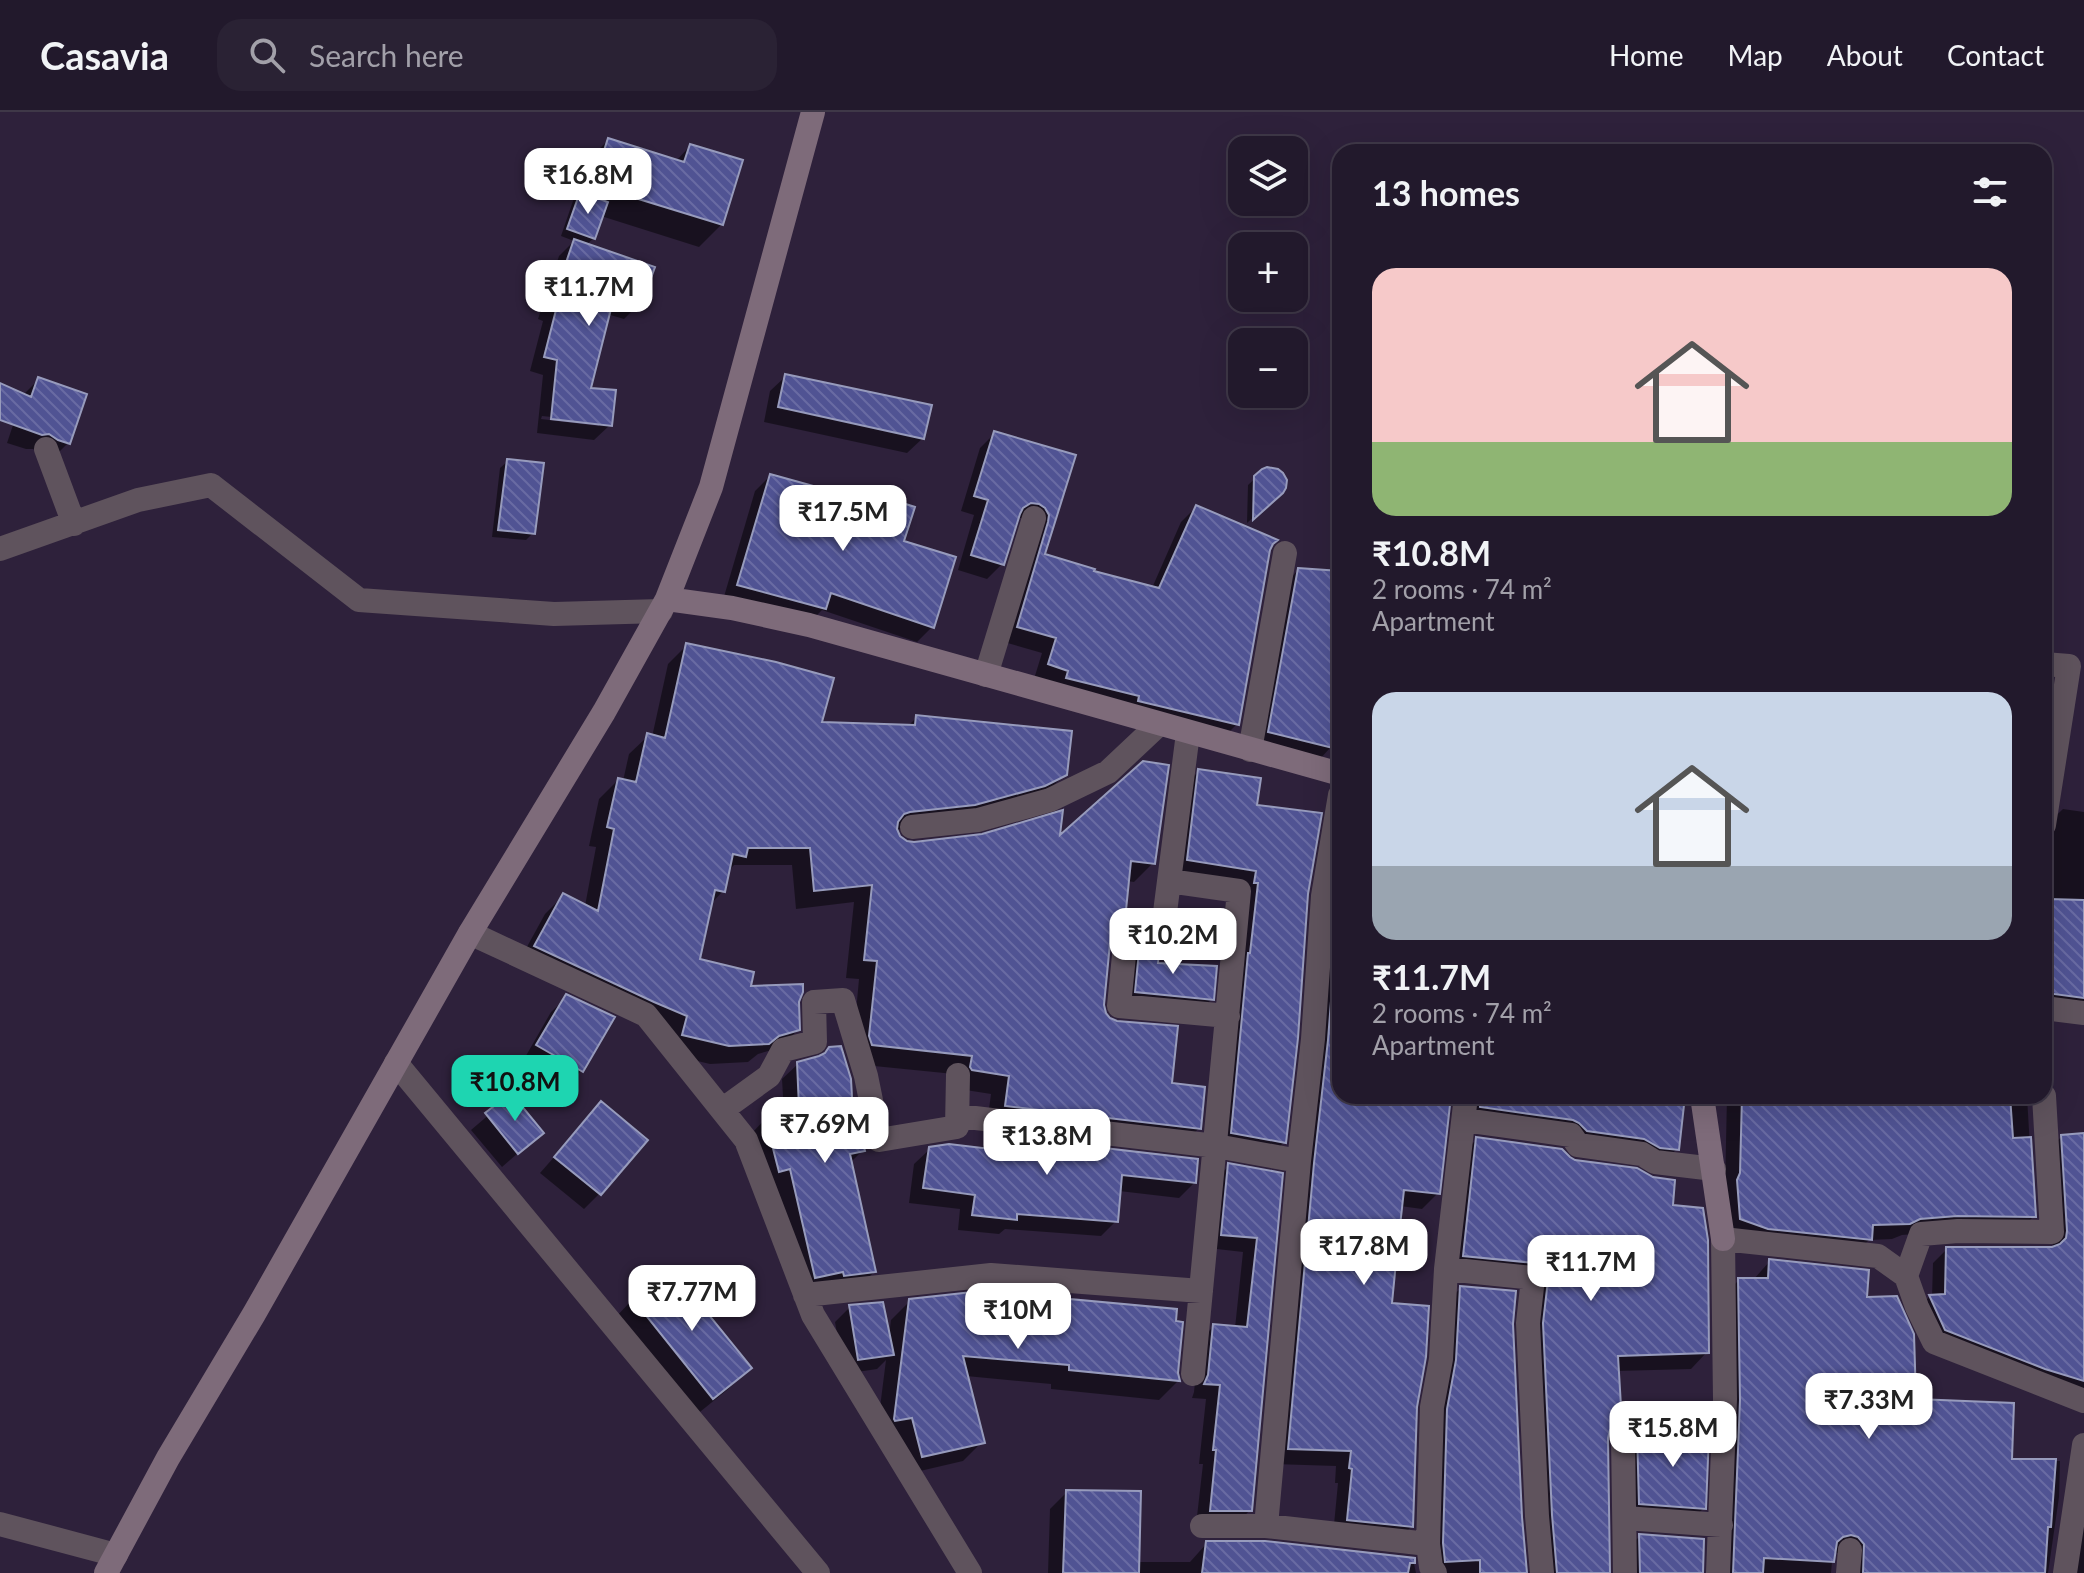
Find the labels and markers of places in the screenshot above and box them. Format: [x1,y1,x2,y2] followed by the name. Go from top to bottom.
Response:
[523,148,653,216] pin: ₹16.8M
[524,260,654,328] pin: ₹11.7M
[778,485,908,553] pin: ₹17.5M
[1108,908,1238,976] pin: ₹10.2M
[450,1055,580,1123] pin: ₹10.8M
[760,1097,890,1165] pin: ₹7.69M
[982,1109,1112,1177] pin: ₹13.8M
[1299,1219,1429,1287] pin: ₹17.8M
[1526,1235,1656,1303] pin: ₹11.7M
[627,1265,757,1333] pin: ₹7.77M
[971,1283,1065,1351] pin: ₹10M
[1804,1373,1934,1441] pin: ₹7.33M
[1608,1401,1738,1469] pin: ₹15.8M

